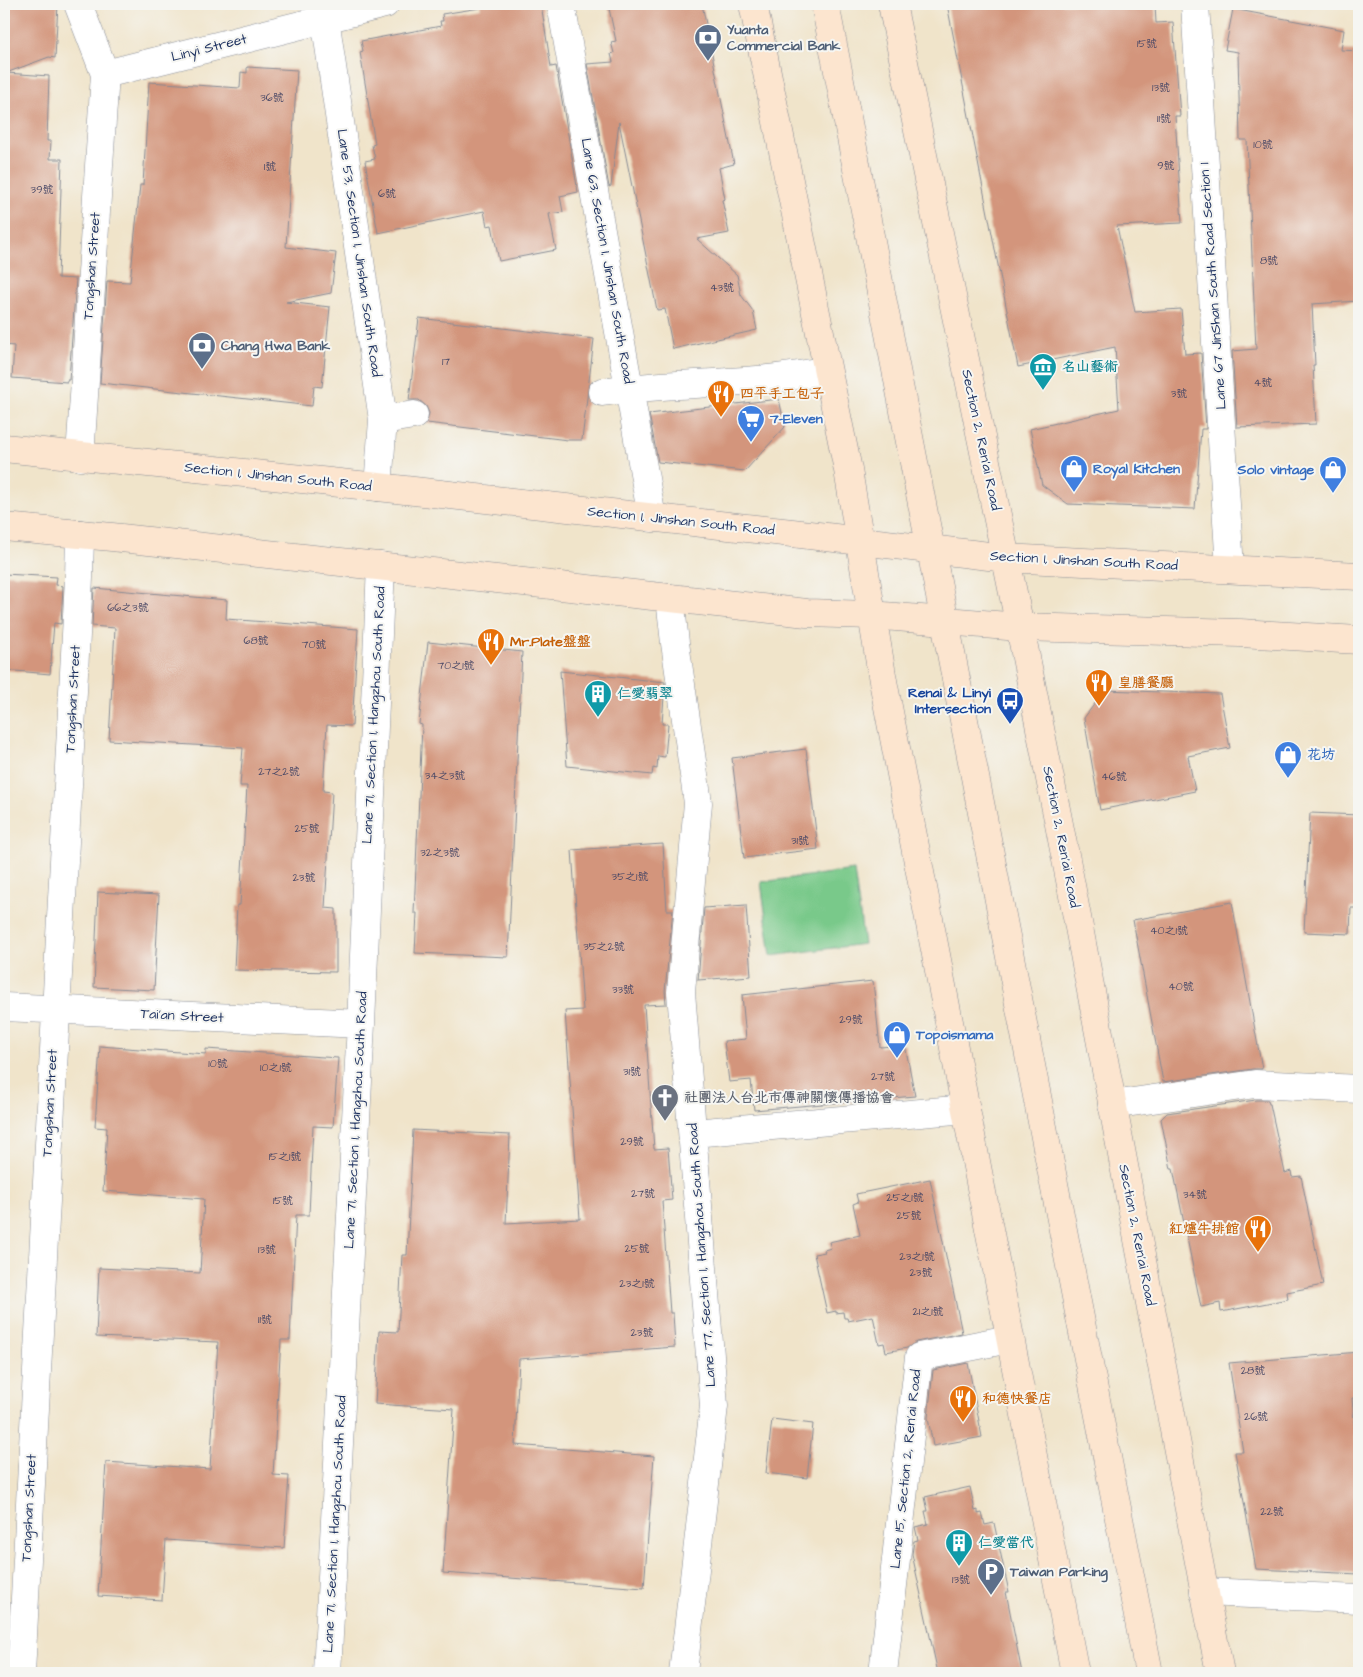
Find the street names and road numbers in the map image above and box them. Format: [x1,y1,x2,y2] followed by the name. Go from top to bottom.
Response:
[169,29,249,67] street label: Linyi Street
[332,128,386,378] street label: Lane 53, Section 1, Jinshan South Road
[576,137,638,385] street label: Lane 63, Section 1, Jinshan South Road
[1194,162,1232,410] street label: Lane 67 JinShan South Road Section 1
[78,211,106,320] street label: Tongshan Street
[956,368,1006,512] street label: Section 2, Ren’ai Road
[183,457,373,497] street label: Section 1, Jinshan South Road
[586,501,776,541] street label: Section 1, Jinshan South Road
[990,546,1178,576] street label: Section 1, Jinshan South Road
[357,586,391,844] street label: Lane 71, Section 1, Hangzhou South Road
[60,644,86,753] street label: Tongshan Street
[1037,765,1085,909] street label: Section 2, Ren’ai Road
[339,991,373,1249] street label: Lane 71, Section 1, Hangzhou South Road
[140,1004,224,1028] street label: Tai’an Street
[37,1048,63,1157] street label: Tongshan Street
[683,1122,721,1388] street label: Lane 77, Section 1, Hangzhou South Road
[1113,1163,1161,1307] street label: Section 2, Ren’ai Road
[886,1368,926,1570] street label: Lane 15, Section 2, Ren’ai Road
[318,1395,352,1653] street label: Lane 71, Section 1, Hangzhou South Road
[16,1453,42,1562] street label: Tongshan Street

